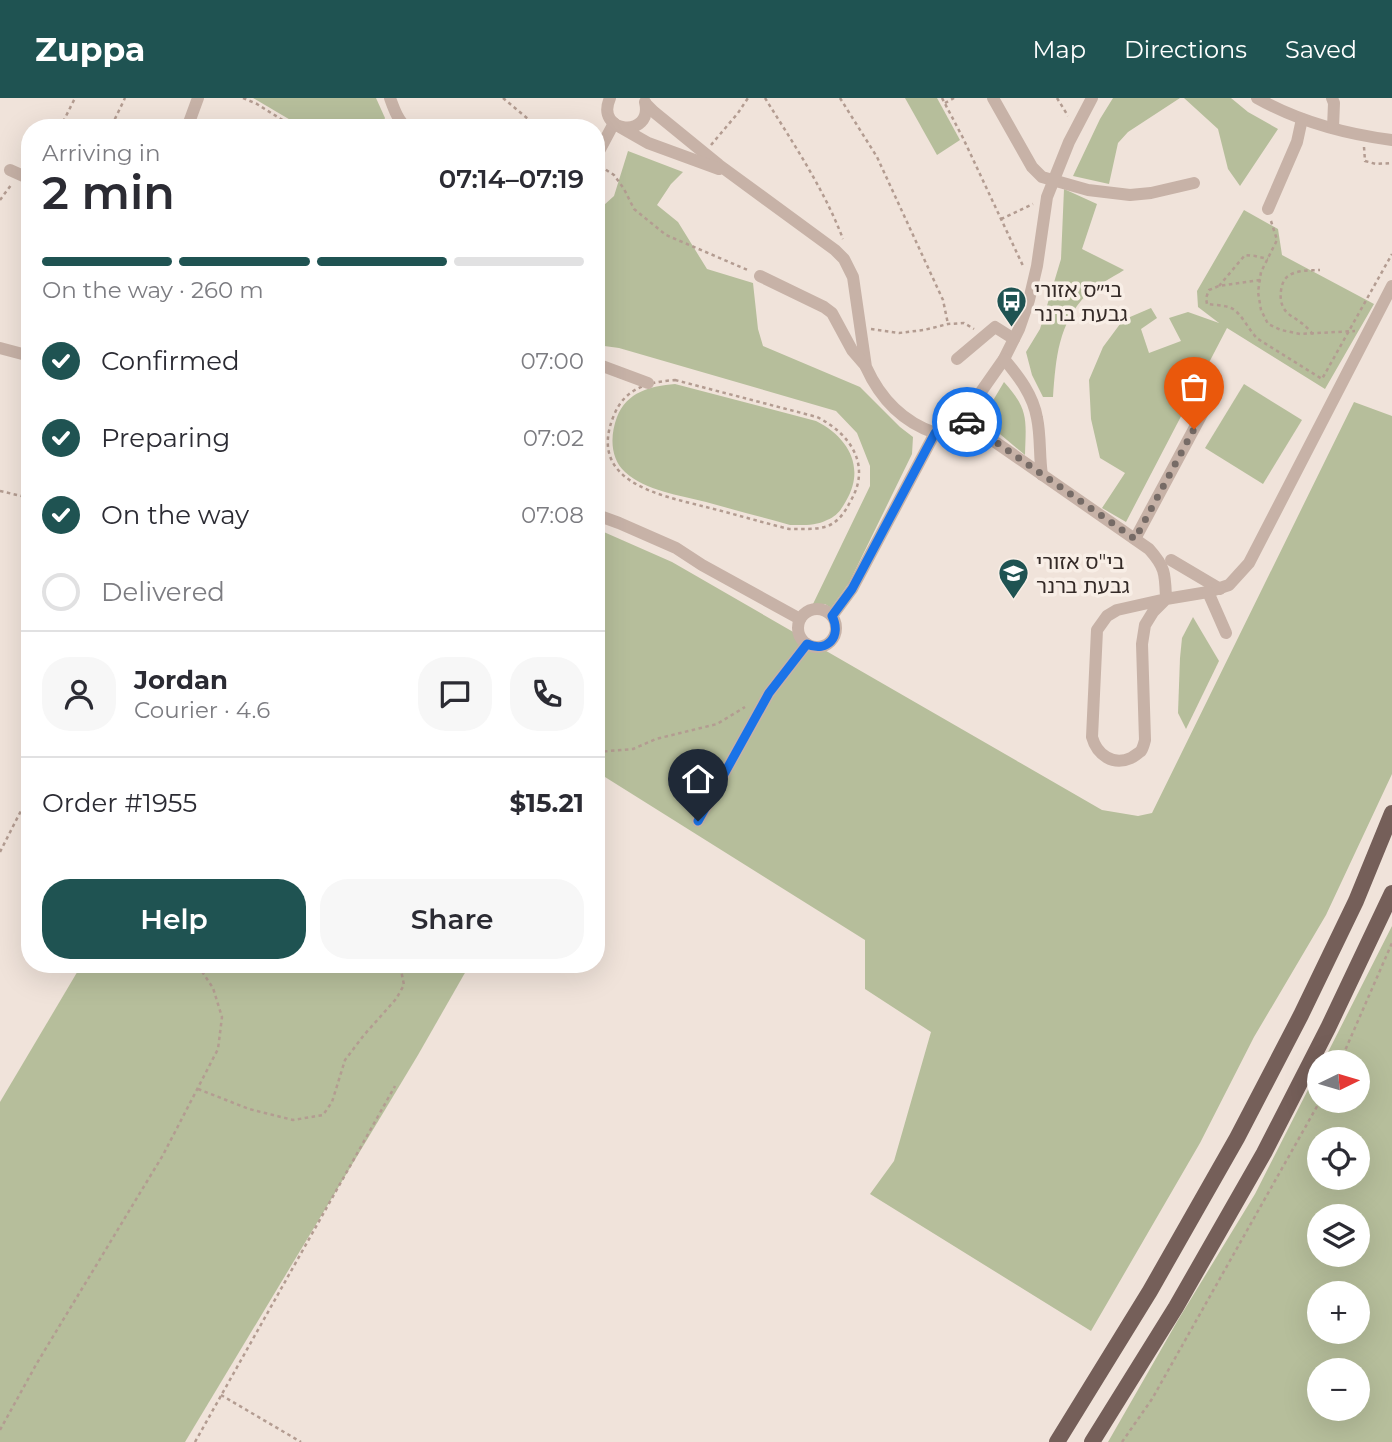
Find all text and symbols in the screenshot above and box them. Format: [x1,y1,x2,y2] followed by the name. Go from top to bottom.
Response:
[35,29,145,69] text: Zuppa
[1033,35,1086,64] text: Map
[1124,35,1247,64] text: Directions
[1285,35,1357,64] text: Saved
[42,139,161,167] text: Arriving in
[439,163,584,195] text: 07:14–07:19
[42,164,175,221] text: 2 min
[42,276,264,304] text: On the way · 260 m
[1034,277,1128,326] place label: בי״ס אזורי גבעת ברנר
[994,285,1028,329] bus stop icon: בי״ס אזורי גבעת ברנר
[42,342,80,380] icon: check
[101,345,240,377] text: Confirmed
[521,347,584,375] text: 07:00
[1164,357,1224,429] pin
[1175,368,1213,406] icon: bag
[932,387,1002,457] courier
[948,403,986,441] icon: car
[42,419,80,457] icon: check
[101,422,230,454] text: Preparing
[523,424,584,452] text: 07:02
[42,496,80,534] icon: check
[101,499,249,531] text: On the way
[521,501,584,529] text: 07:08
[1036,549,1130,598] place label: בי"ס אזורי גבעת ברנר
[996,557,1030,601] school or university icon: בי"ס אזורי גבעת ברנר
[101,576,225,608] text: Delivered
[42,657,116,731] button: person
[418,657,492,731] button: chat
[510,657,584,731] button: phone
[134,664,228,696] text: Jordan
[134,696,270,724] text: Courier · 4.6
[668,749,728,821] pin
[679,760,717,798] icon: home
[42,787,197,819] text: Order #1955
[509,787,584,819] text: $15.21
[42,879,306,959] button: Help
[320,879,584,959] button: Share
[1307,1050,1370,1113] north arrow
[1307,1050,1370,1421] map controls
[1307,1127,1370,1190] button: locate
[1307,1204,1370,1267] button: layers
[1307,1281,1370,1344] button: +
[1307,1358,1370,1421] button: −

